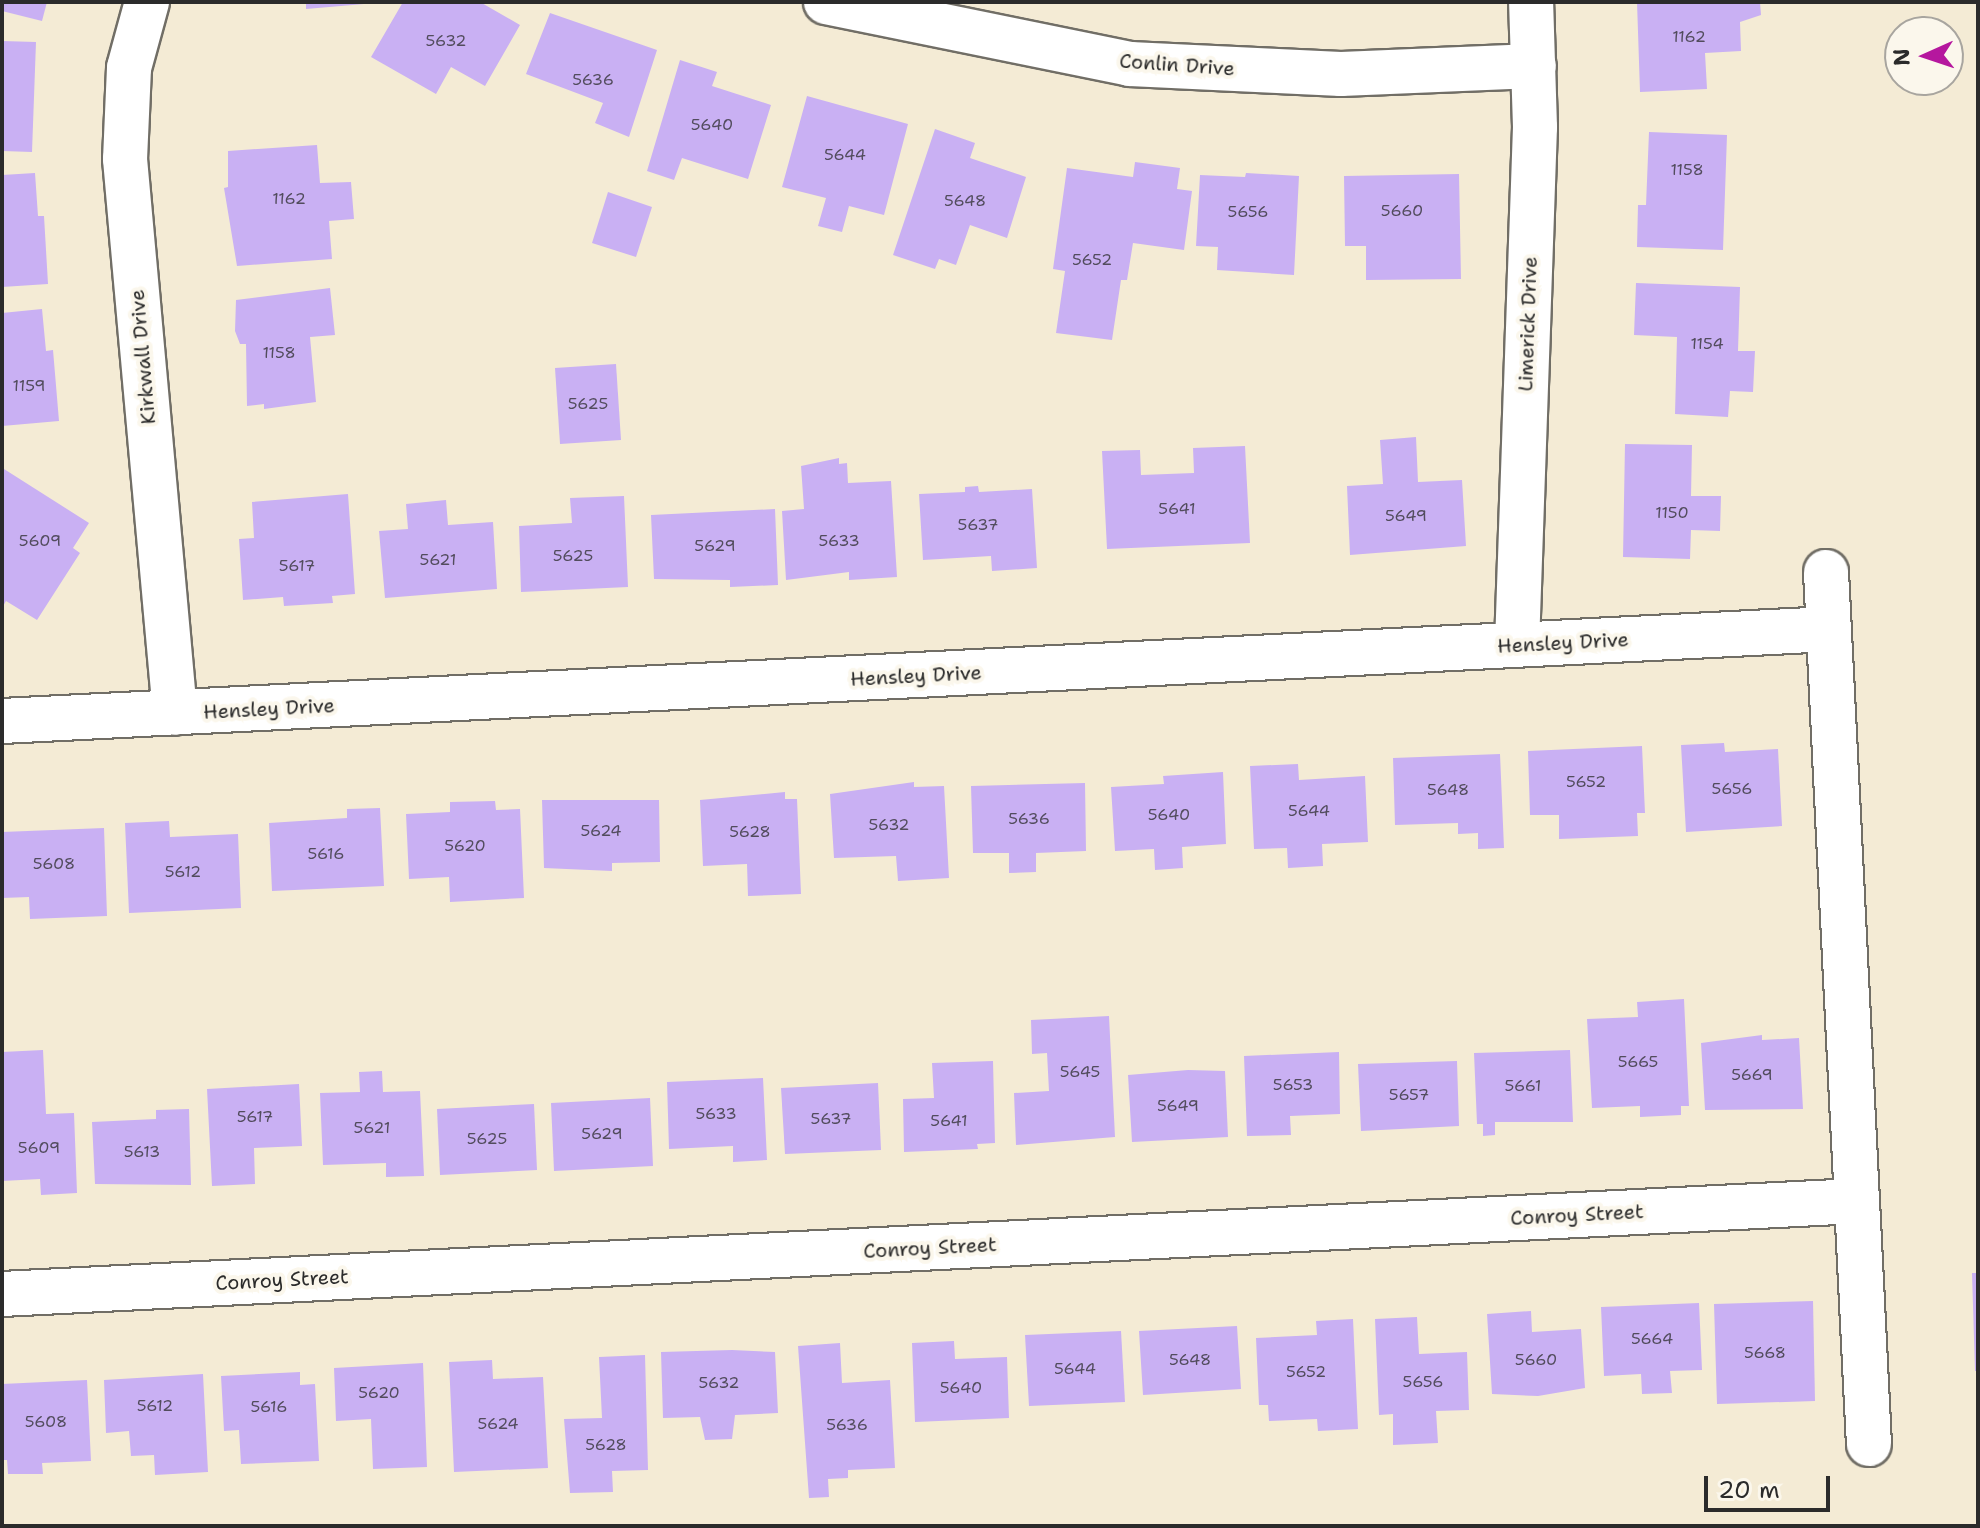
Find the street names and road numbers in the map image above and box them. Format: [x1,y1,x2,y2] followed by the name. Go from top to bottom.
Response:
[1119,49,1235,81] street label: Conlin Drive
[1514,256,1542,392] street label: Limerick Drive
[125,289,161,425] street label: Kirkwall Drive
[1497,628,1629,658] street label: Hensley Drive
[850,661,982,691] street label: Hensley Drive
[203,694,335,724] street label: Hensley Drive
[1510,1200,1644,1230] street label: Conroy Street
[863,1233,997,1263] street label: Conroy Street
[215,1265,349,1295] street label: Conroy Street

